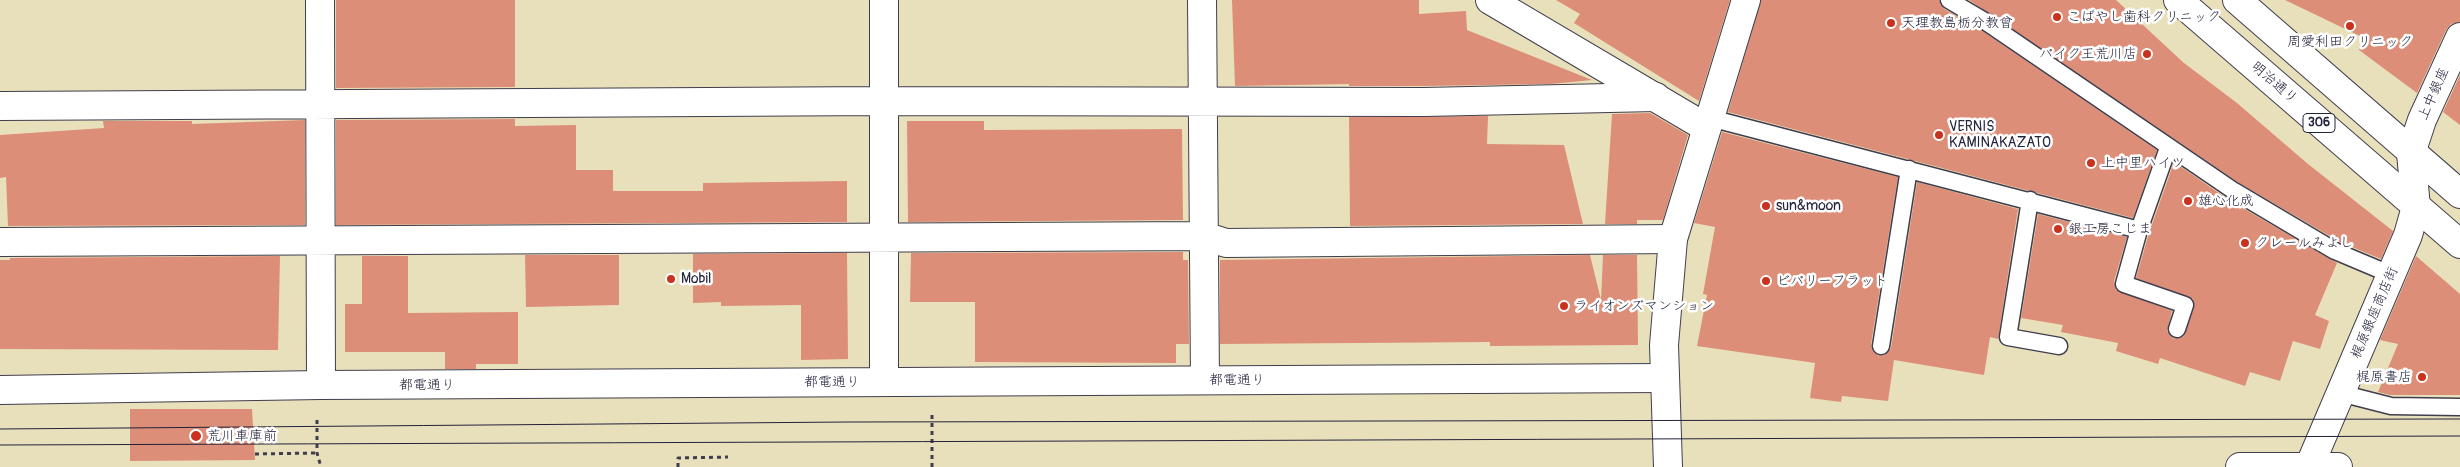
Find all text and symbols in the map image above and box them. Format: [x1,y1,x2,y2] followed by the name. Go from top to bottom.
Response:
[2067,9,2221,25] place label: こばやし歯科クリニック
[2051,11,2063,23] marker: こばやし歯科クリニック
[1901,15,2013,31] place label: 天理教島栃分教曾
[1885,17,1897,29] marker: 天理教島栃分教曾
[2344,20,2356,32] marker: 周愛利田クリニック
[2287,34,2413,50] place label: 周愛利田クリニック
[2039,46,2137,62] place label: バイク王荒川店
[2141,48,2153,60] marker: バイク王荒川店
[2247,58,2301,108] street label: 明治通り
[2415,65,2453,123] street label: 上中銀座
[2303,114,2335,132] road number: 306
[1949,119,2051,152] place label: VERNIS KAMINAKAZATO
[1933,129,1945,141] marker: VERNIS KAMINAKAZATO
[2101,155,2185,171] place label: 上中里ハイツ
[2085,157,2097,169] marker: 上中里ハイツ
[2198,193,2254,209] place label: 雄心化成
[2182,195,2194,207] marker: 雄心化成
[1776,198,1841,214] place label: sun&moon
[1760,200,1772,212] marker: sun&moon
[2068,221,2152,237] place label: 銀工房こじま
[2052,223,2064,235] marker: 銀工房こじま
[2255,235,2354,251] place label: クレールみよし
[2239,237,2251,249] marker: クレールみよし
[2348,265,2402,361] street label: 梶原銀座商店街
[681,271,711,287] place label: Mobil
[665,273,677,285] marker: Mobil
[1776,273,1888,289] place label: ビバリーフラット
[1760,275,1772,287] marker: ビバリーフラット
[1574,298,1714,314] place label: ライオンズマンション
[1558,300,1570,312] marker: ライオンズマンション
[2356,369,2412,385] place label: 梶原書店
[2416,371,2428,383] marker: 梶原書店
[1209,372,1265,388] street label: 都電通り
[804,374,860,390] street label: 都電通り
[399,377,455,393] street label: 都電通り
[207,428,277,444] place label: 荒川車庫前
[189,429,203,443] marker: 荒川車庫前

